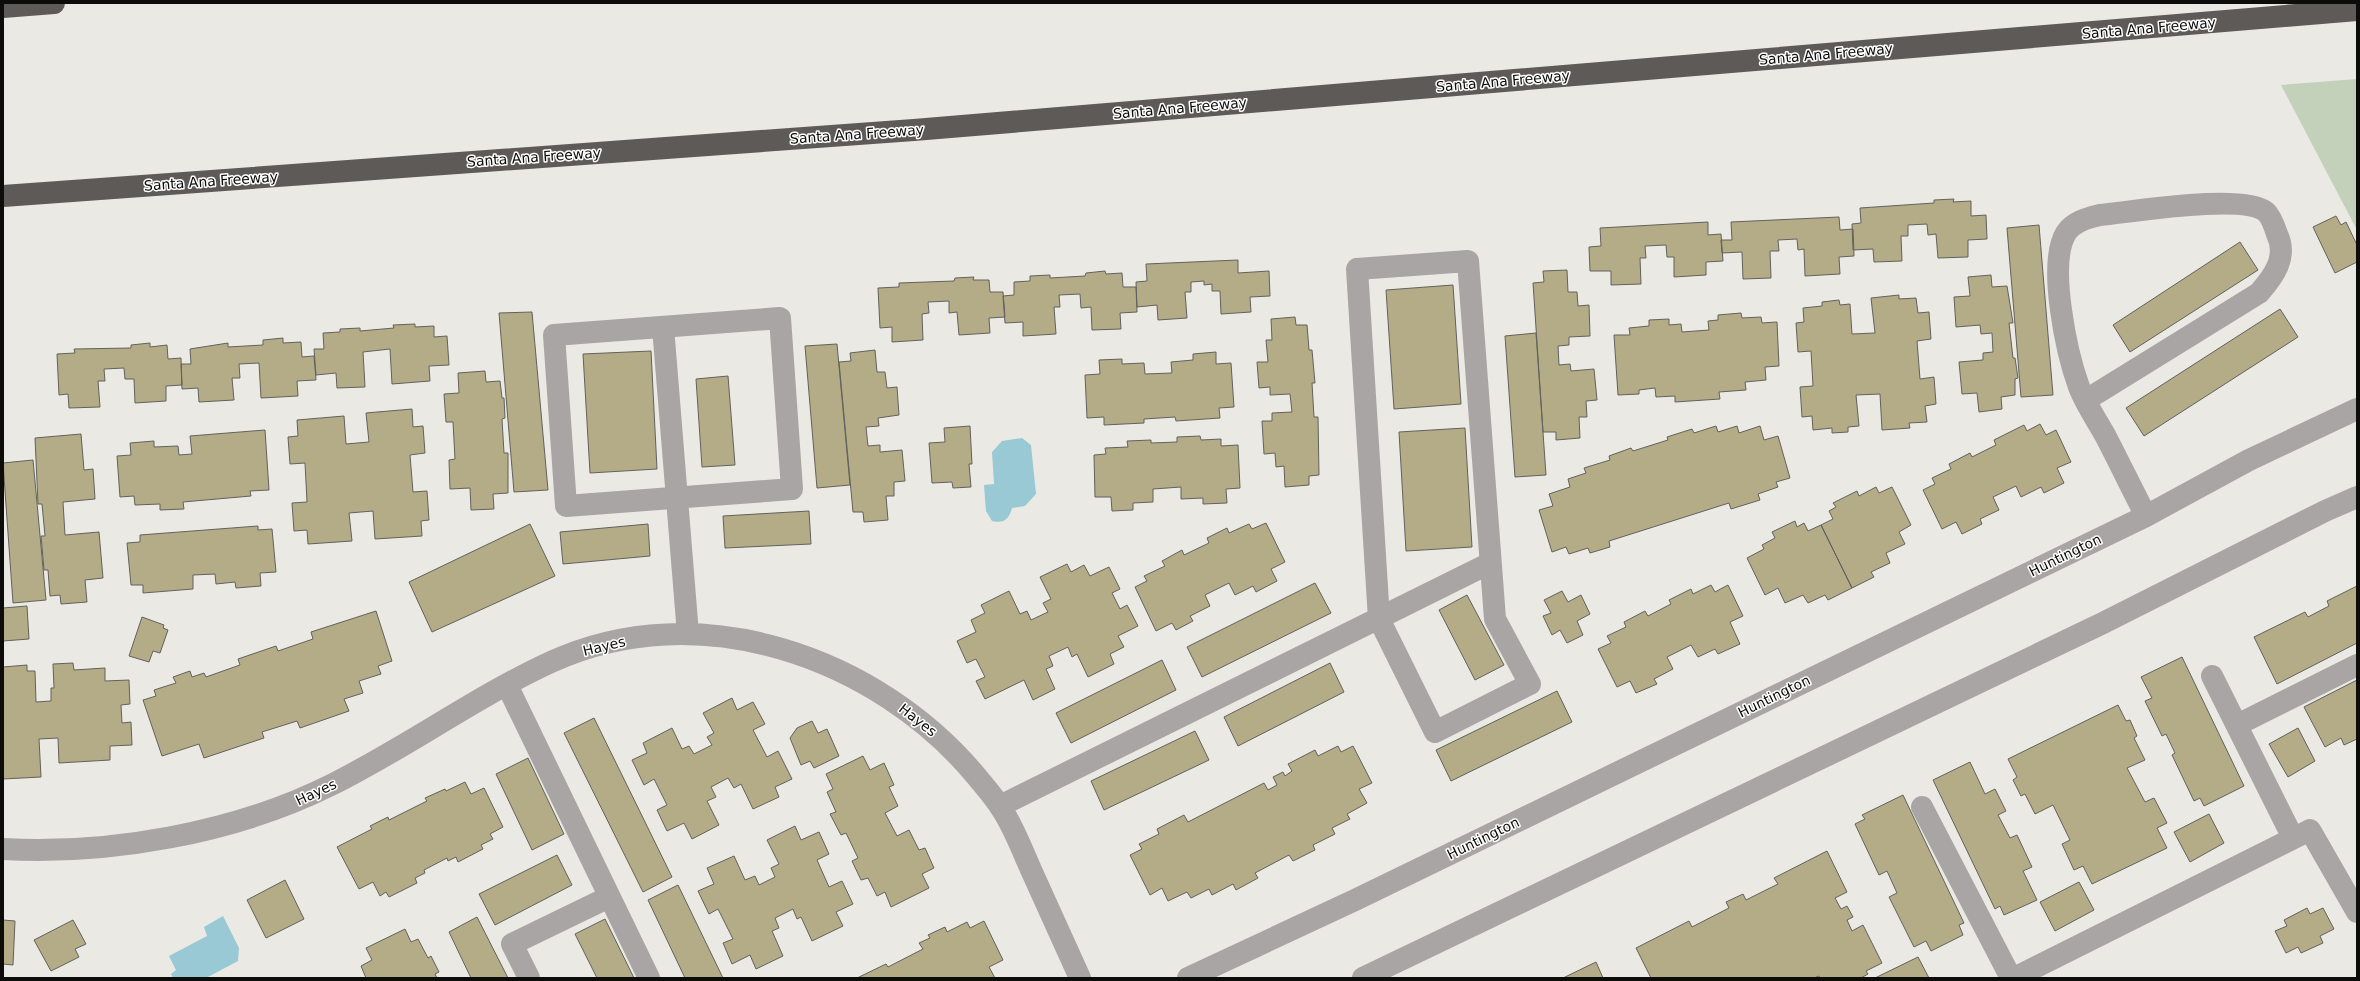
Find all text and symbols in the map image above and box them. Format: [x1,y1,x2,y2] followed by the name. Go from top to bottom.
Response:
[2081,14,2217,42] street label: Santa Ana Freeway
[1758,40,1894,68] street label: Santa Ana Freeway
[1435,67,1571,95] street label: Santa Ana Freeway
[1112,94,1248,122] street label: Santa Ana Freeway
[789,121,925,147] street label: Santa Ana Freeway
[466,144,602,170] street label: Santa Ana Freeway
[143,168,279,194] street label: Santa Ana Freeway
[2026,531,2104,579] street label: Huntington
[581,633,627,659] street label: Hayes
[1735,672,1813,720] street label: Huntington
[896,700,940,740] street label: Hayes
[293,776,339,808] street label: Hayes
[1444,814,1522,862] street label: Huntington

